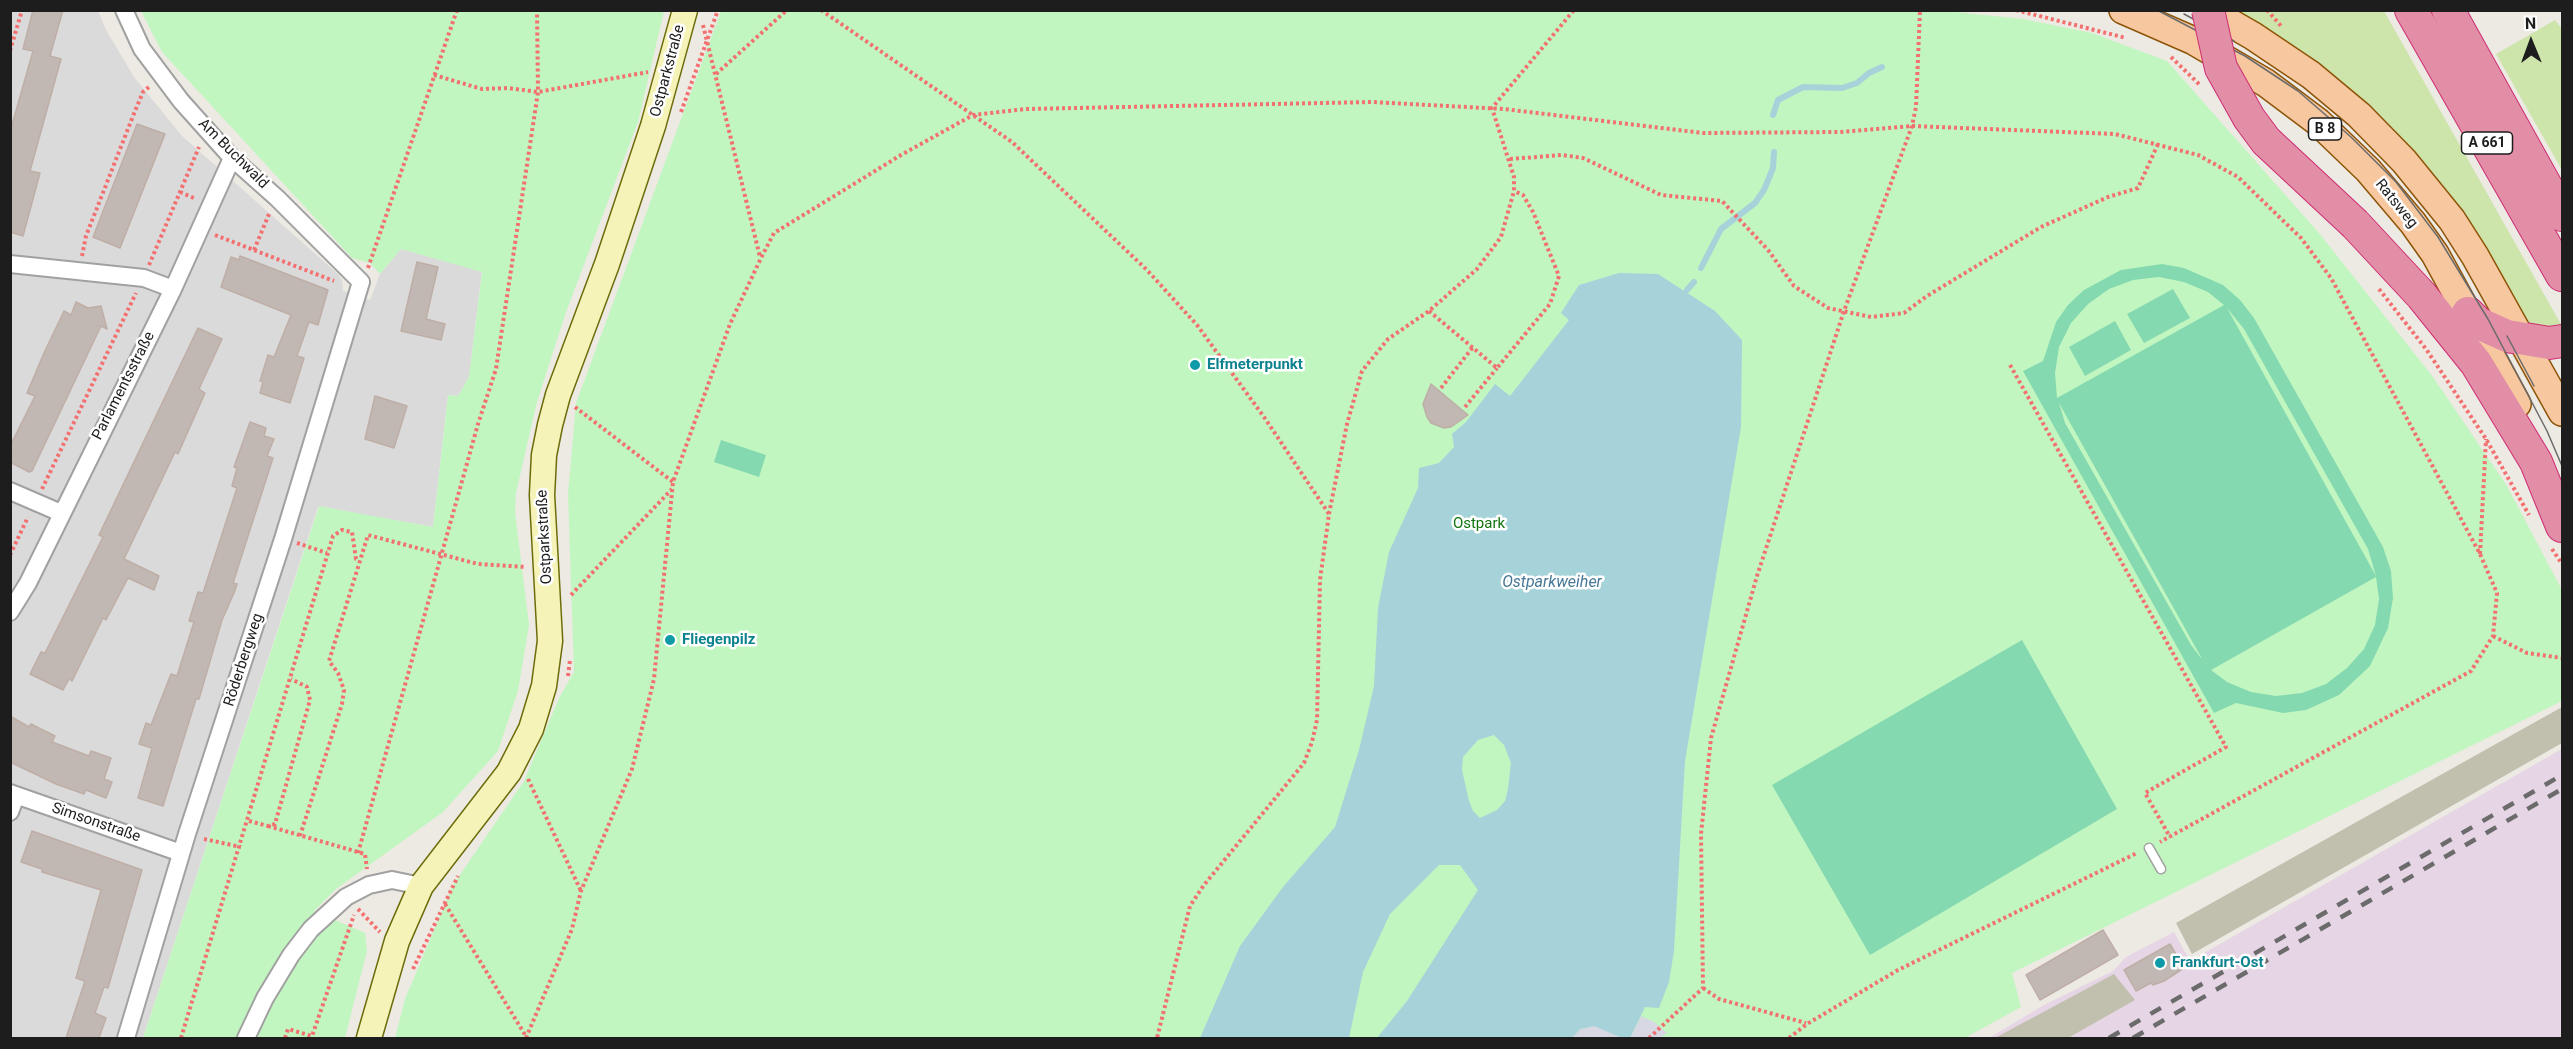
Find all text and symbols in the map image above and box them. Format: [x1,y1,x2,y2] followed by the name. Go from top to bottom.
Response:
[2501,12,2561,72] north arrow
[2525,14,2536,33] text: N
[647,23,689,119] street label: Ostparkstraße
[194,115,272,193] street label: Am Buchwald
[2308,118,2342,140] road number: B 8
[2462,132,2512,154] road number: A 661
[2371,176,2421,232] street label: Ratsweg
[89,329,159,443] street label: Parlamentsstraße
[1207,356,1303,374] place label: Elfmeterpunkt
[1188,358,1202,372] marker: Elfmeterpunkt
[534,489,556,585] street label: Ostparkstraße
[1453,515,1505,533] park label: Ostpark
[1502,573,1602,593] water label: Ostparkweiher
[221,611,267,709] street label: Röderbergweg
[682,631,755,649] place label: Fliegenpilz
[663,633,677,647] marker: Fliegenpilz
[49,799,143,847] street label: Simsonstraße
[2172,954,2263,972] place label: Frankfurt-Ost
[2153,956,2167,970] marker: Frankfurt-Ost

